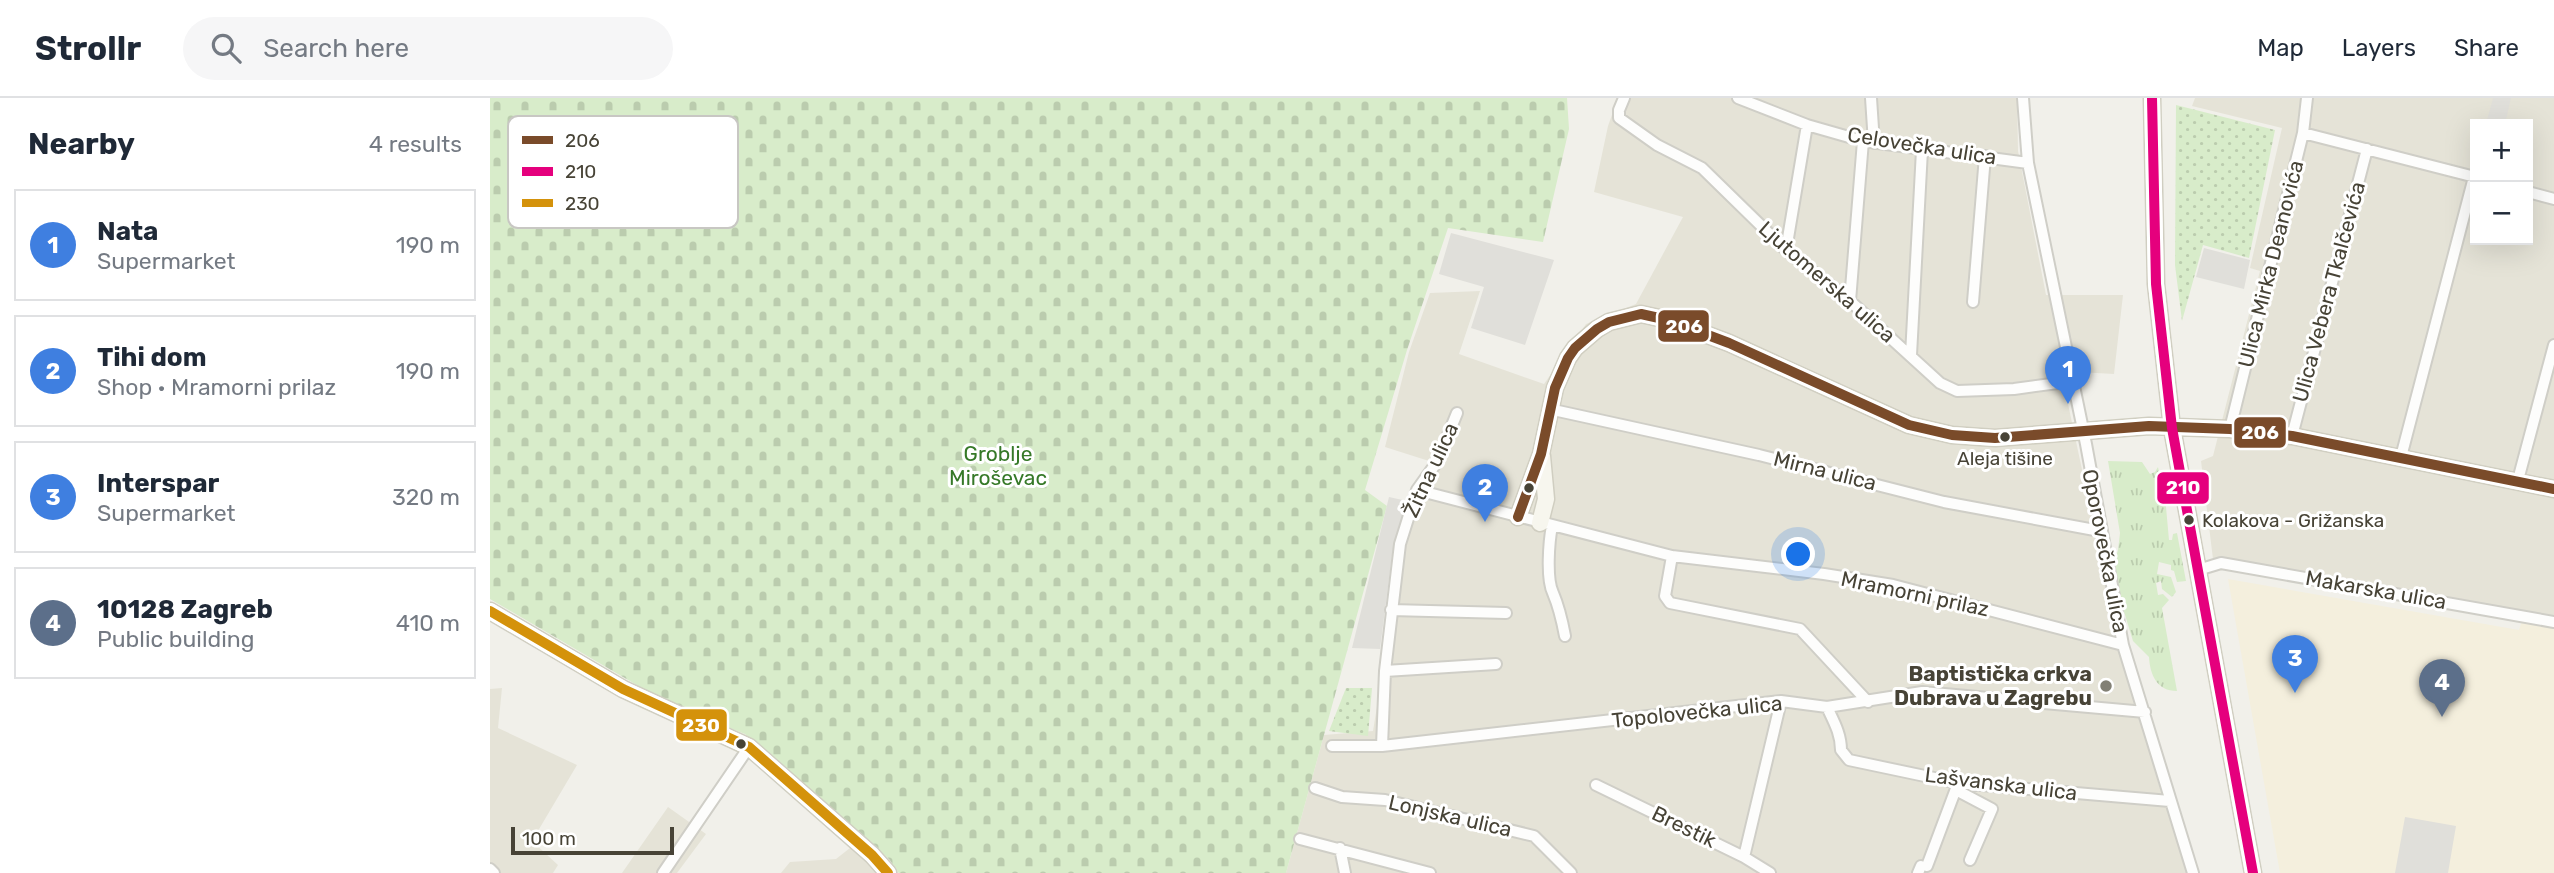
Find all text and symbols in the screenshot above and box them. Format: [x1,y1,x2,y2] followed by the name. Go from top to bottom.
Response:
[183,17,673,80] search box
[35,29,141,68] text: Strollr
[207,29,245,67] icon: search
[263,33,409,64] text: Search here
[2257,34,2304,62] text: Map
[2342,34,2416,62] text: Layers
[2454,34,2519,62] text: Share
[508,116,738,228] legend
[2470,119,2533,245] map controls
[2470,119,2533,182] button: +
[1846,121,1998,170] street label: Celovečka ulica
[28,126,135,162] text: Nearby
[565,129,600,152] text: 206
[369,130,462,158] text: 4 results
[2233,158,2308,370] street label: Ulica Mirka Deanovića
[565,160,596,183] text: 210
[2287,179,2370,405] street label: Ulica Vebera Tkalčevića
[2470,182,2533,245] button: −
[565,192,600,215] text: 230
[97,216,158,247] text: Nata
[1754,216,1901,348] street label: Ljutomerska ulica
[47,231,59,259] text: 1
[396,231,460,259] text: 190 m
[97,247,235,275] text: Supermarket
[1657,309,1710,343] line badge: 206
[1665,315,1703,338] text: 206
[97,342,207,373] text: Tihi dom
[2045,346,2091,404] pin: 1
[46,357,60,385] text: 2
[396,357,460,385] text: 190 m
[97,373,336,401] text: Shop · Mramorni prilaz
[2233,416,2287,449] line badge: 206
[1398,419,1463,521] street label: Žitna ulica
[2241,421,2279,444] text: 206
[1998,430,2012,444] marker: Aleja tišine
[949,441,1047,490] park label: Groblje Miroševac
[1771,446,1879,495] street label: Mirna ulica
[1957,447,2053,470] place label: Aleja tišine
[1462,464,1508,522] pin: 2
[2077,467,2134,635] street label: Oporovečka ulica
[97,468,219,499] text: Interspar
[2156,471,2210,505] line badge: 210
[2166,476,2200,499] text: 210
[1522,481,1536,495] unlabelled marker
[45,483,61,511] text: 3
[392,483,460,511] text: 320 m
[97,499,235,527] text: Supermarket
[2202,509,2384,532] place label: Kolakova - Grižanska
[2182,513,2196,527] marker: Kolakova - Grižanska
[1781,537,1815,571] your location
[2304,565,2448,614] street label: Makarska ulica
[1839,566,1991,621] street label: Mramorni prilaz
[97,594,273,625] text: 10128 Zagreb
[45,609,61,637] text: 4
[396,609,460,637] text: 410 m
[97,625,254,653] text: Public building
[2272,635,2318,693] pin: 3
[2419,659,2465,717] pin: 4
[1894,661,2092,710] place label: Baptistička crkva Dubrava u Zagrebu
[2098,678,2114,694] marker: Baptistička crkva Dubrava u Zagrebu
[1610,690,1784,733] street label: Topolovečka ulica
[675,708,728,742] line badge: 230
[682,714,720,737] text: 230
[734,737,748,751] unlabelled marker
[1923,762,2079,805] street label: Lašvanska ulica
[1386,789,1514,842] street label: Lonjska ulica
[1648,800,1721,853] street label: Brestik
[511,824,674,856] scale bar
[522,827,576,850] text: 100 m

